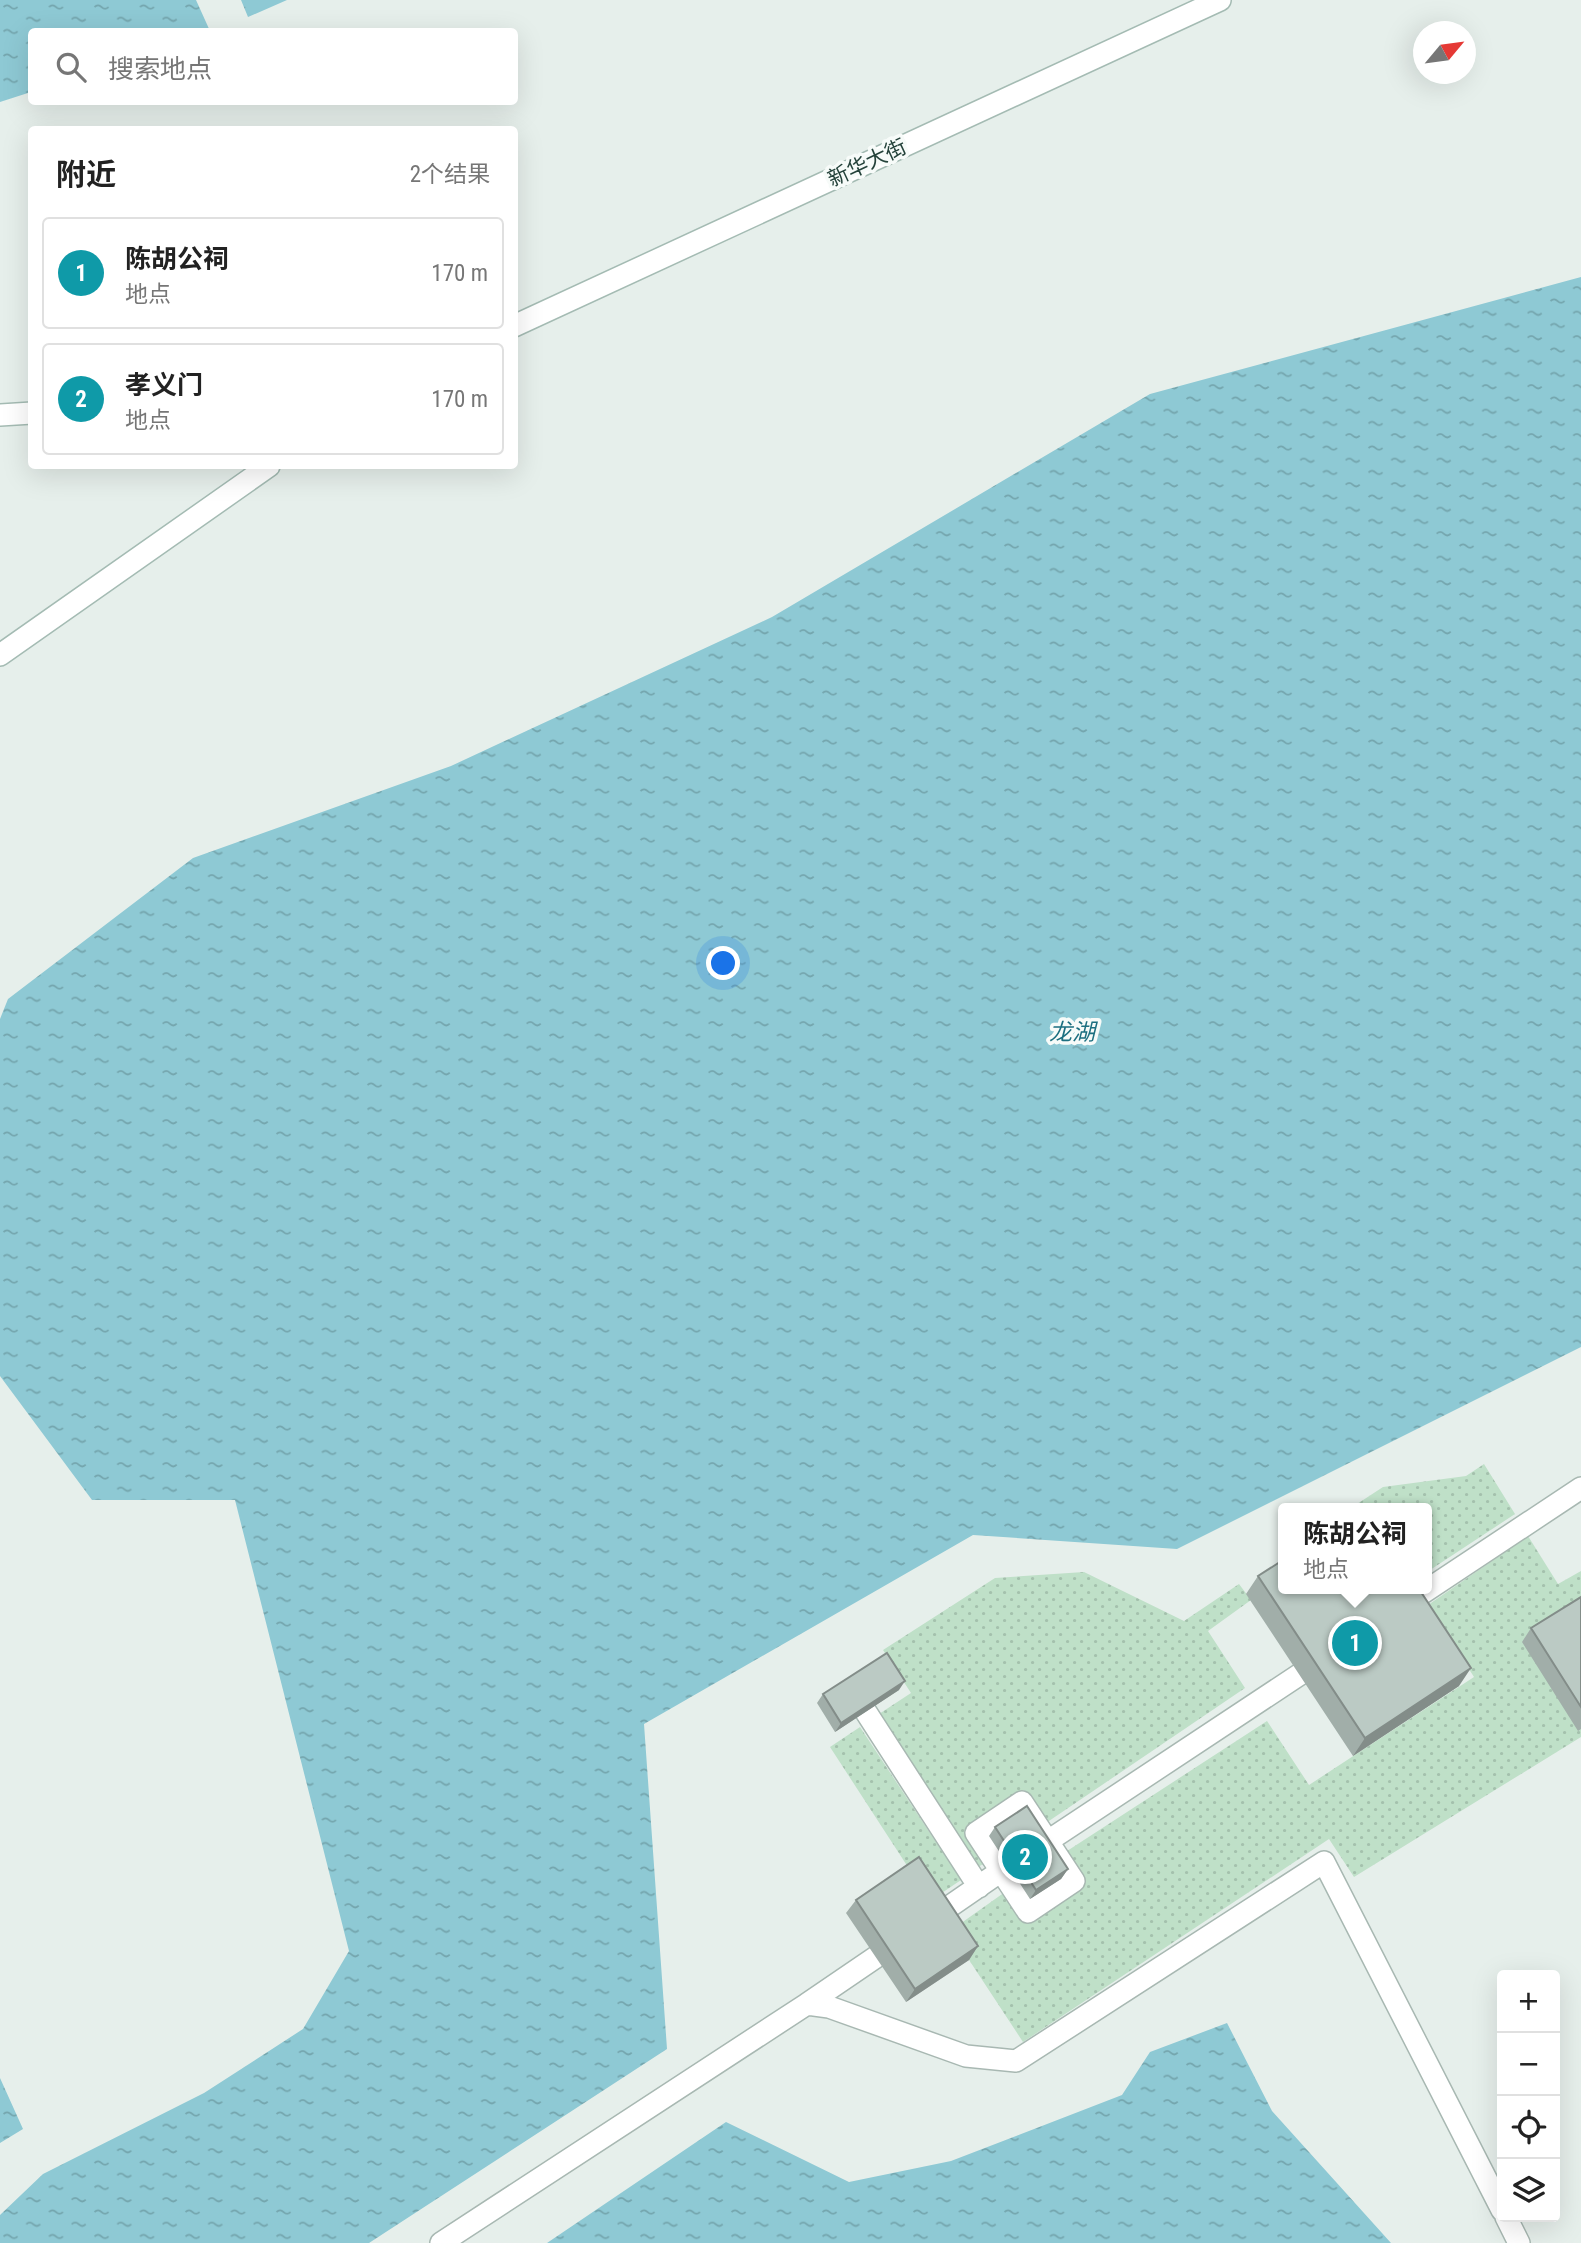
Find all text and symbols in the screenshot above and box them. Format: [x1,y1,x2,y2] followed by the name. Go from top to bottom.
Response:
[1413,21,1476,84] north arrow
[28,28,518,105] search box
[52,48,90,86] icon: search
[108,54,212,84] text: 搜索地点
[824,134,910,192] street label: 新华大街
[56,157,116,192] text: 附近
[410,161,490,188] text: 2个结果
[125,244,229,274] text: 陈胡公祠
[75,260,87,287] text: 1
[431,260,488,287] text: 170 m
[125,281,171,308] text: 地点
[125,370,203,400] text: 孝义门
[75,386,87,413] text: 2
[431,386,488,413] text: 170 m
[125,407,171,434] text: 地点
[706,946,740,980] your location
[1049,1019,1098,1046] water label: 龙湖
[1278,1503,1432,1594] popup
[1303,1519,1407,1549] text: 陈胡公祠
[1303,1556,1349,1583] text: 地点
[1332,1617,1378,1669] pin: 1
[1002,1831,1048,1883] pin: 2
[1497,1970,1560,2222] map controls
[1497,1970,1560,2033] button: +
[1497,2033,1560,2096] button: −
[1497,2096,1560,2159] button: locate
[1497,2159,1560,2222] button: layers

